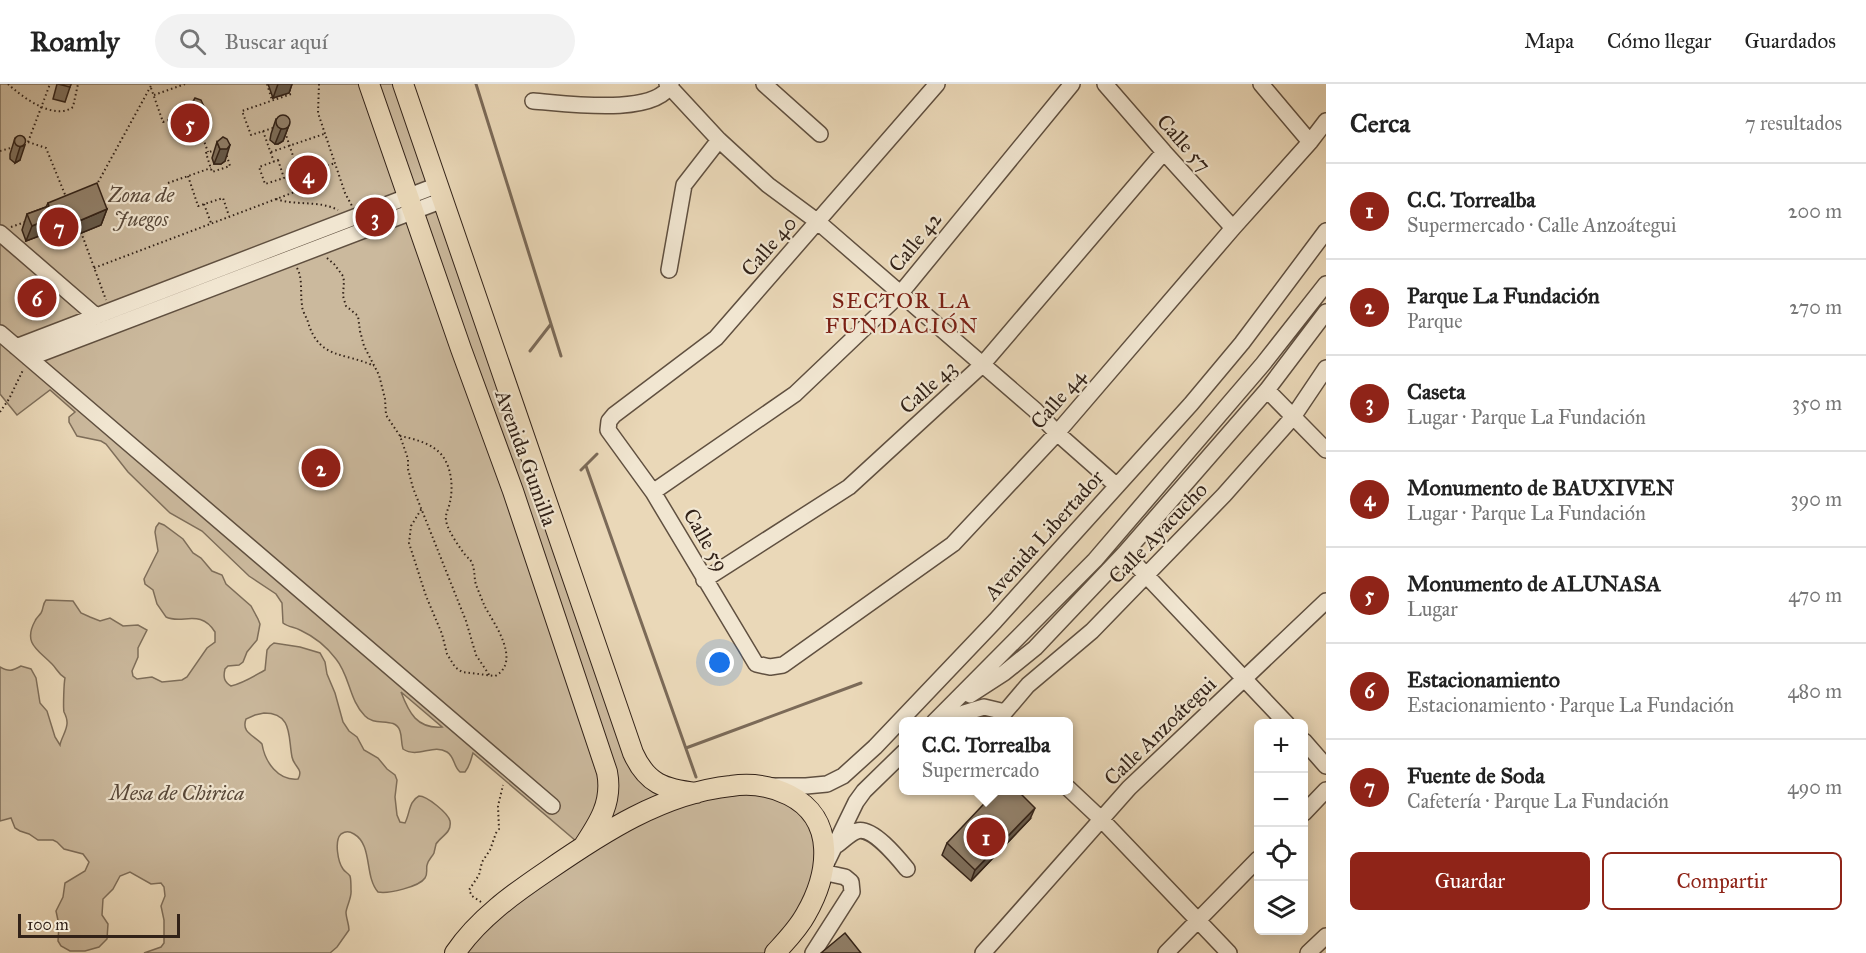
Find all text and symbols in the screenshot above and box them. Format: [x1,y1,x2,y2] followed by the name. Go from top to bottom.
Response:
[155,14,575,68] search box
[30,24,119,59] text: Roamly
[176,25,209,58] icon: search
[224,28,328,55] text: Buscar aquí
[1524,28,1574,54] text: Mapa
[1607,28,1711,54] text: Cómo llegar
[1744,28,1836,54] text: Guardados
[170,100,210,146] pin: 5
[1350,107,1410,139] text: Cerca
[1151,109,1217,177] street label: Calle 57
[1745,111,1842,135] text: 7 resultados
[288,152,328,197] pin: 4
[107,182,175,232] park label: Zona de Juegos
[1407,186,1536,213] text: C.C. Torrealba
[356,194,394,240] pin: 3
[1366,199,1373,223] text: 1
[1788,199,1842,223] text: 200 m
[40,204,78,250] pin: 7
[883,206,947,277] street label: Calle 42
[736,210,802,282] street label: Calle 40
[1407,213,1676,237] text: Supermercado · Calle Anzoátegui
[18,276,57,320] pin: 6
[1407,282,1600,309] text: Parque La Fundación
[825,287,979,339] district label: SECTOR LA FUNDACIÓN
[1365,295,1374,319] text: 2
[1789,295,1842,319] text: 270 m
[1407,309,1463,333] text: Parque
[894,355,962,419] street label: Calle 43
[1025,363,1092,434] street label: Calle 44
[1407,378,1466,405] text: Caseta
[489,385,563,530] street label: Avenida Gumilla
[1366,391,1374,415] text: 3
[1792,391,1842,415] text: 350 m
[1407,405,1646,429] text: Lugar · Parque La Fundación
[302,446,340,490] pin: 2
[978,464,1109,606] street label: Avenida Libertador
[1407,474,1674,501] text: Monumento de BAUXIVEN
[1103,477,1213,589] street label: Calle Ayacucho
[1364,487,1375,511] text: 4
[1791,487,1842,511] text: 390 m
[1407,501,1646,525] text: Lugar · Parque La Fundación
[678,504,734,576] street label: Calle 59
[1407,570,1661,597] text: Monumento de ALUNASA
[1365,583,1374,607] text: 5
[1788,583,1842,607] text: 470 m
[1407,597,1458,621] text: Lugar
[705,648,734,677] your location
[1407,666,1560,693] text: Estacionamiento
[1099,671,1222,791] street label: Calle Anzoátegui
[1364,679,1375,703] text: 6
[1787,679,1842,703] text: 480 m
[1407,693,1734,717] text: Estacionamiento · Parque La Fundación
[899,717,1073,795] popup
[1254,719,1308,935] map controls
[1254,719,1308,773] button: +
[922,731,1050,758] text: C.C. Torrealba
[922,758,1039,782] text: Supermercado
[1407,762,1545,789] text: Fuente de Soda
[1254,773,1308,827] button: −
[1364,775,1375,799] text: 7
[1787,775,1842,799] text: 490 m
[108,780,244,806] park label: Mesa de Chirica
[1407,789,1669,813] text: Cafetería · Parque La Fundación
[966,814,1006,860] pin: 1
[1254,827,1308,881] button: locate
[1350,852,1590,910] button: Guardar
[1602,852,1842,910] button: Compartir
[1254,881,1308,935] button: layers
[18,911,180,938] scale bar
[27,915,69,934] text: 100 m

